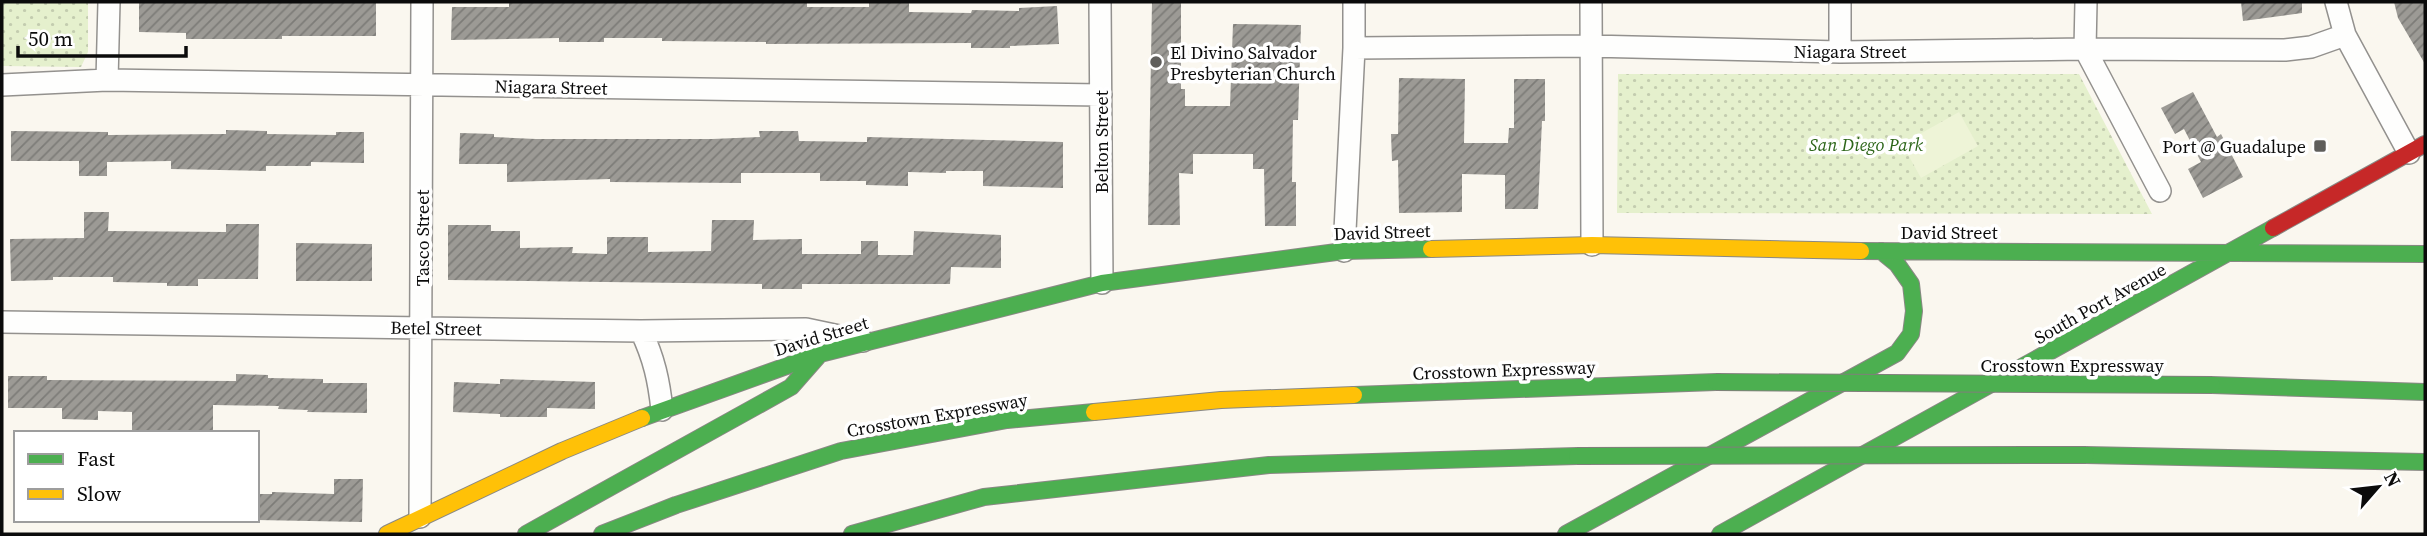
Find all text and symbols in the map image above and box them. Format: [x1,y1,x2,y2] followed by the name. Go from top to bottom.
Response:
[18,14,186,58] scale bar
[28,24,73,53] text: 50 m
[1794,39,1907,64] street label: Niagara Street
[1170,40,1336,86] place label: El Divino Salvador Presbyterian Church
[1148,54,1164,70] marker: El Divino Salvador Presbyterian Church
[494,74,608,100] street label: Niagara Street
[1089,90,1114,194] street label: Belton Street
[1809,132,1924,157] park label: San Diego Park
[2162,134,2306,159] place label: Port @ Guadalupe
[2312,138,2328,154] marker: Port @ Guadalupe
[410,190,435,286] street label: Tasco Street
[1333,218,1431,246] street label: David Street
[1901,220,1998,245] street label: David Street
[2029,256,2171,350] street label: South Port Avenue
[771,310,871,362] street label: David Street
[390,315,482,341] street label: Betel Street
[1980,353,2164,378] street label: Crosstown Expressway
[1412,354,1597,386] street label: Crosstown Expressway
[845,387,1030,443] street label: Crosstown Expressway
[14,431,259,522] legend
[77,444,115,473] text: Fast
[2343,452,2413,522] north arrow
[2378,467,2408,491] text: N
[77,479,121,508] text: Slow

